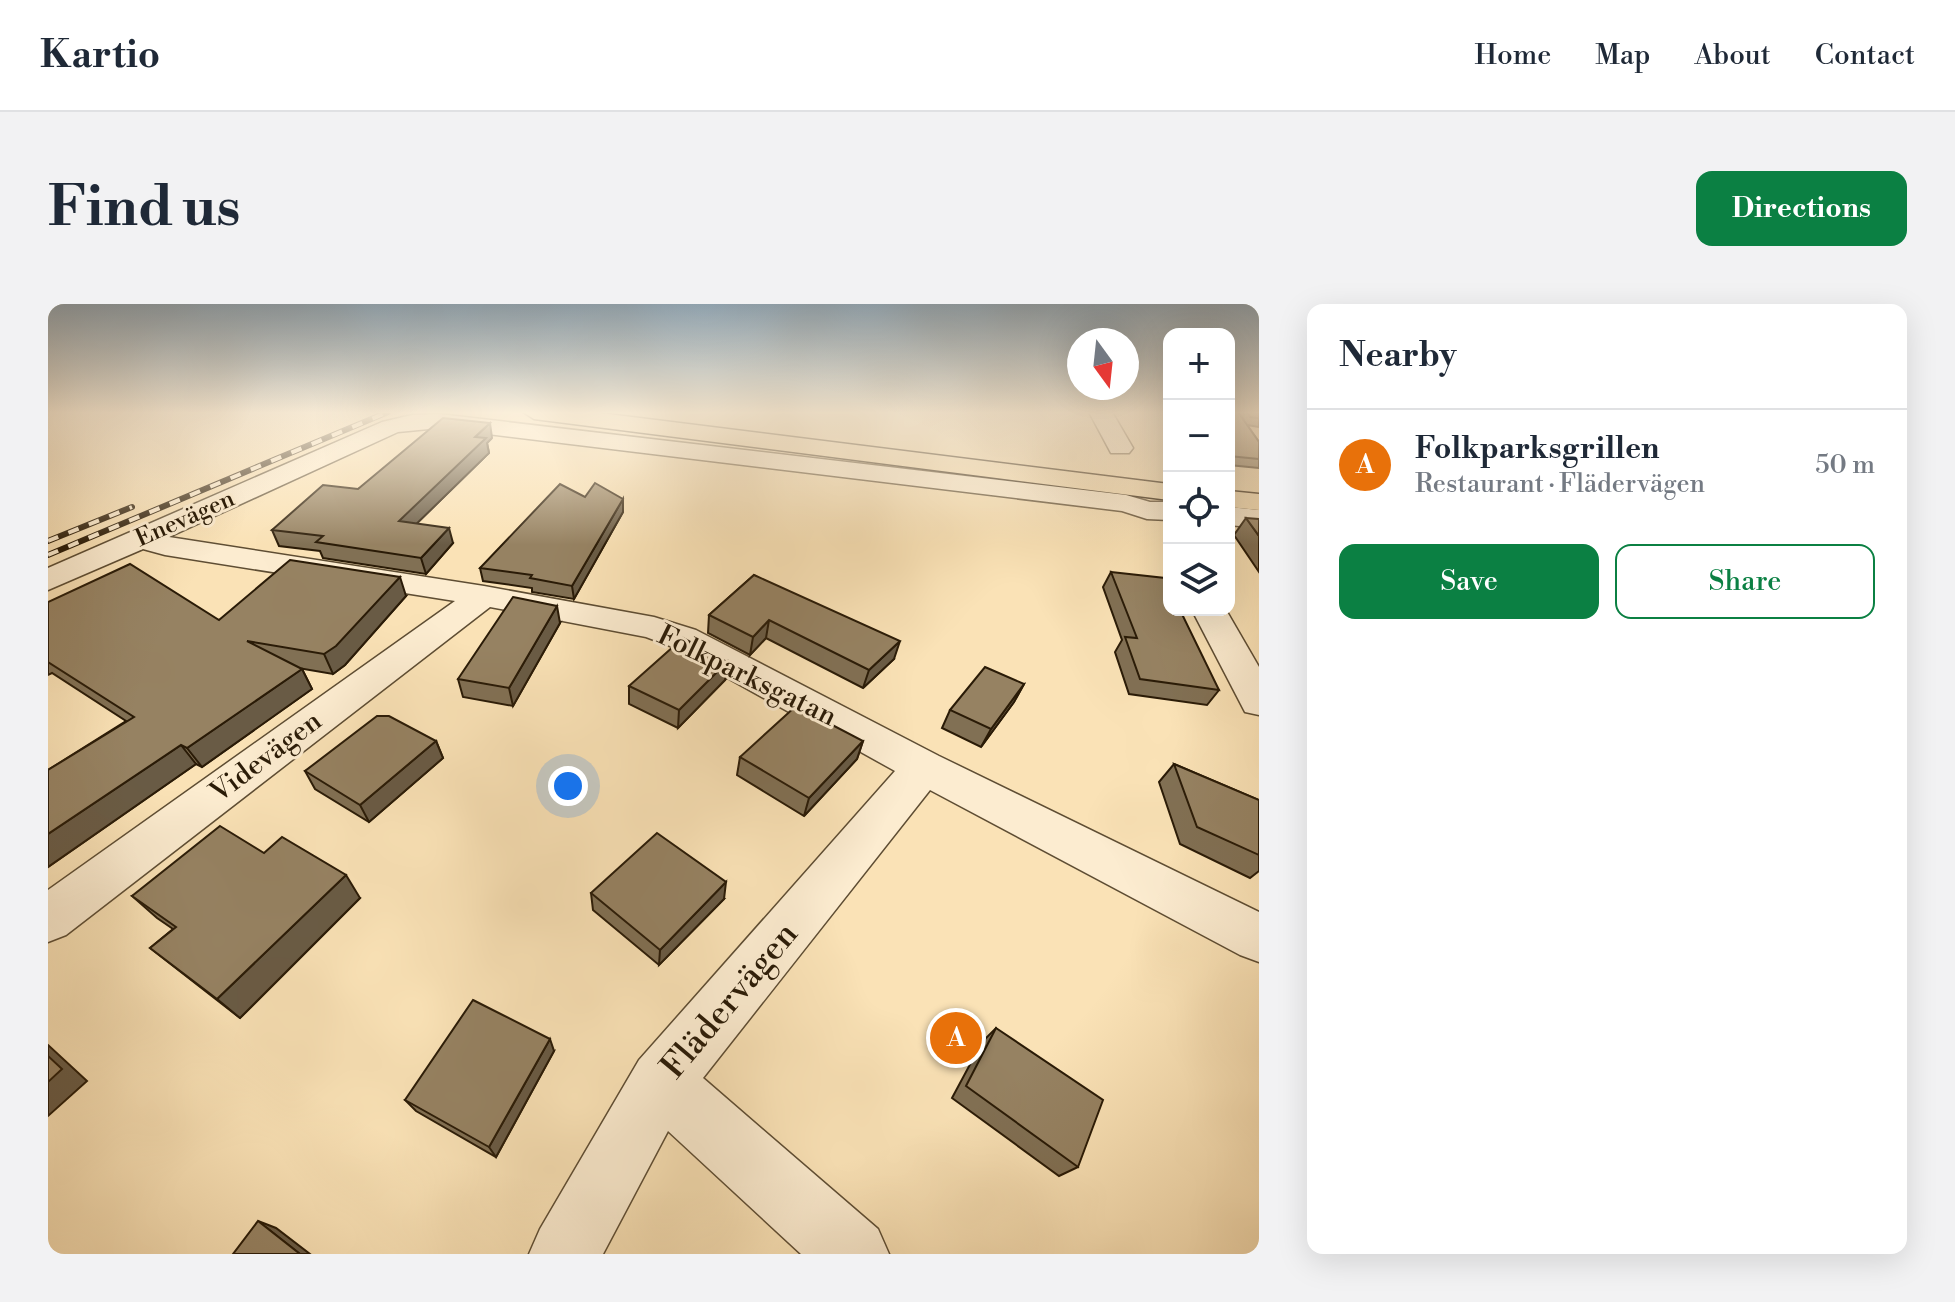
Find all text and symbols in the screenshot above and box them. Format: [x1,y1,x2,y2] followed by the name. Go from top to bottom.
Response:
[40,32,160,79] text: Kartio
[1475,38,1551,73] text: Home
[1595,38,1650,73] text: Map
[1694,38,1771,73] text: About
[1815,38,1915,73] text: Contact
[1696,171,1907,246] button: Directions
[48,173,241,243] text: Find us
[1067,328,1139,400] north arrow
[1163,328,1235,616] map controls
[1163,328,1235,400] button: +
[1339,335,1457,377] text: Nearby
[1163,400,1235,472] button: −
[1415,430,1659,468] text: Folkparksgrillen
[1356,449,1374,481] text: A
[1815,449,1875,481] text: 50 m
[1415,468,1705,500] text: Restaurant · Flädervägen
[1163,472,1235,544] button: locate
[131,484,239,554] street label: Enevägen
[1163,544,1235,616] button: layers
[1339,544,1599,619] button: Save
[1615,544,1875,619] button: Share
[652,618,843,735] street label: Folkparksgatan
[203,704,329,811] street label: Videvägen
[548,766,588,806] your location
[653,914,807,1088] street label: Flädervägen
[930,1008,982,1068] pin: A

